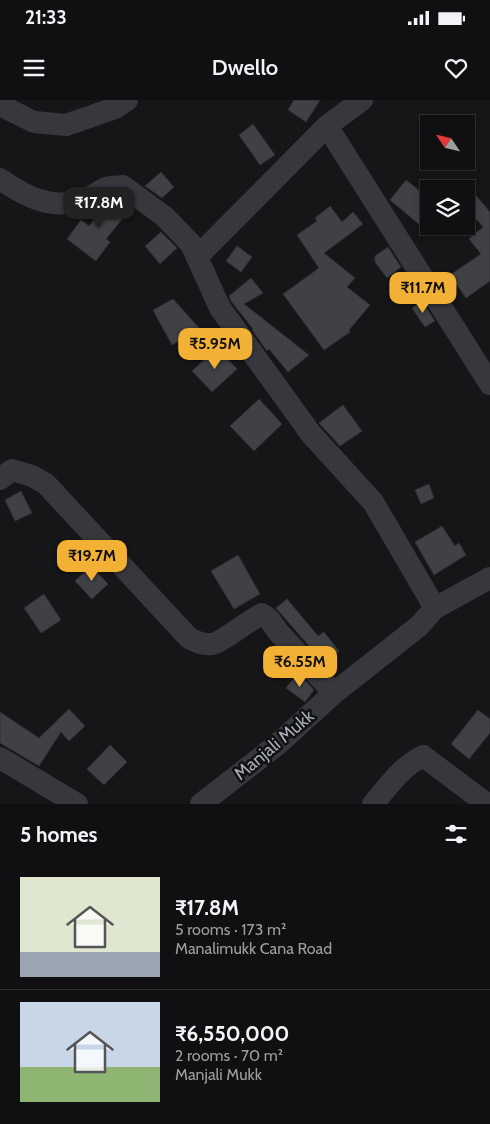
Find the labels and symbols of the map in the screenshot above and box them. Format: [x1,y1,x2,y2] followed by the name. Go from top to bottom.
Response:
[420,115,475,170] north arrow
[58,186,140,229] pin: ₹17.8M
[382,272,464,314] pin: ₹11.7M
[174,328,256,370] pin: ₹5.95M
[51,540,133,582] pin: ₹19.7M
[259,646,341,688] pin: ₹6.55M
[229,705,319,785] street label: Manjali Mukk

